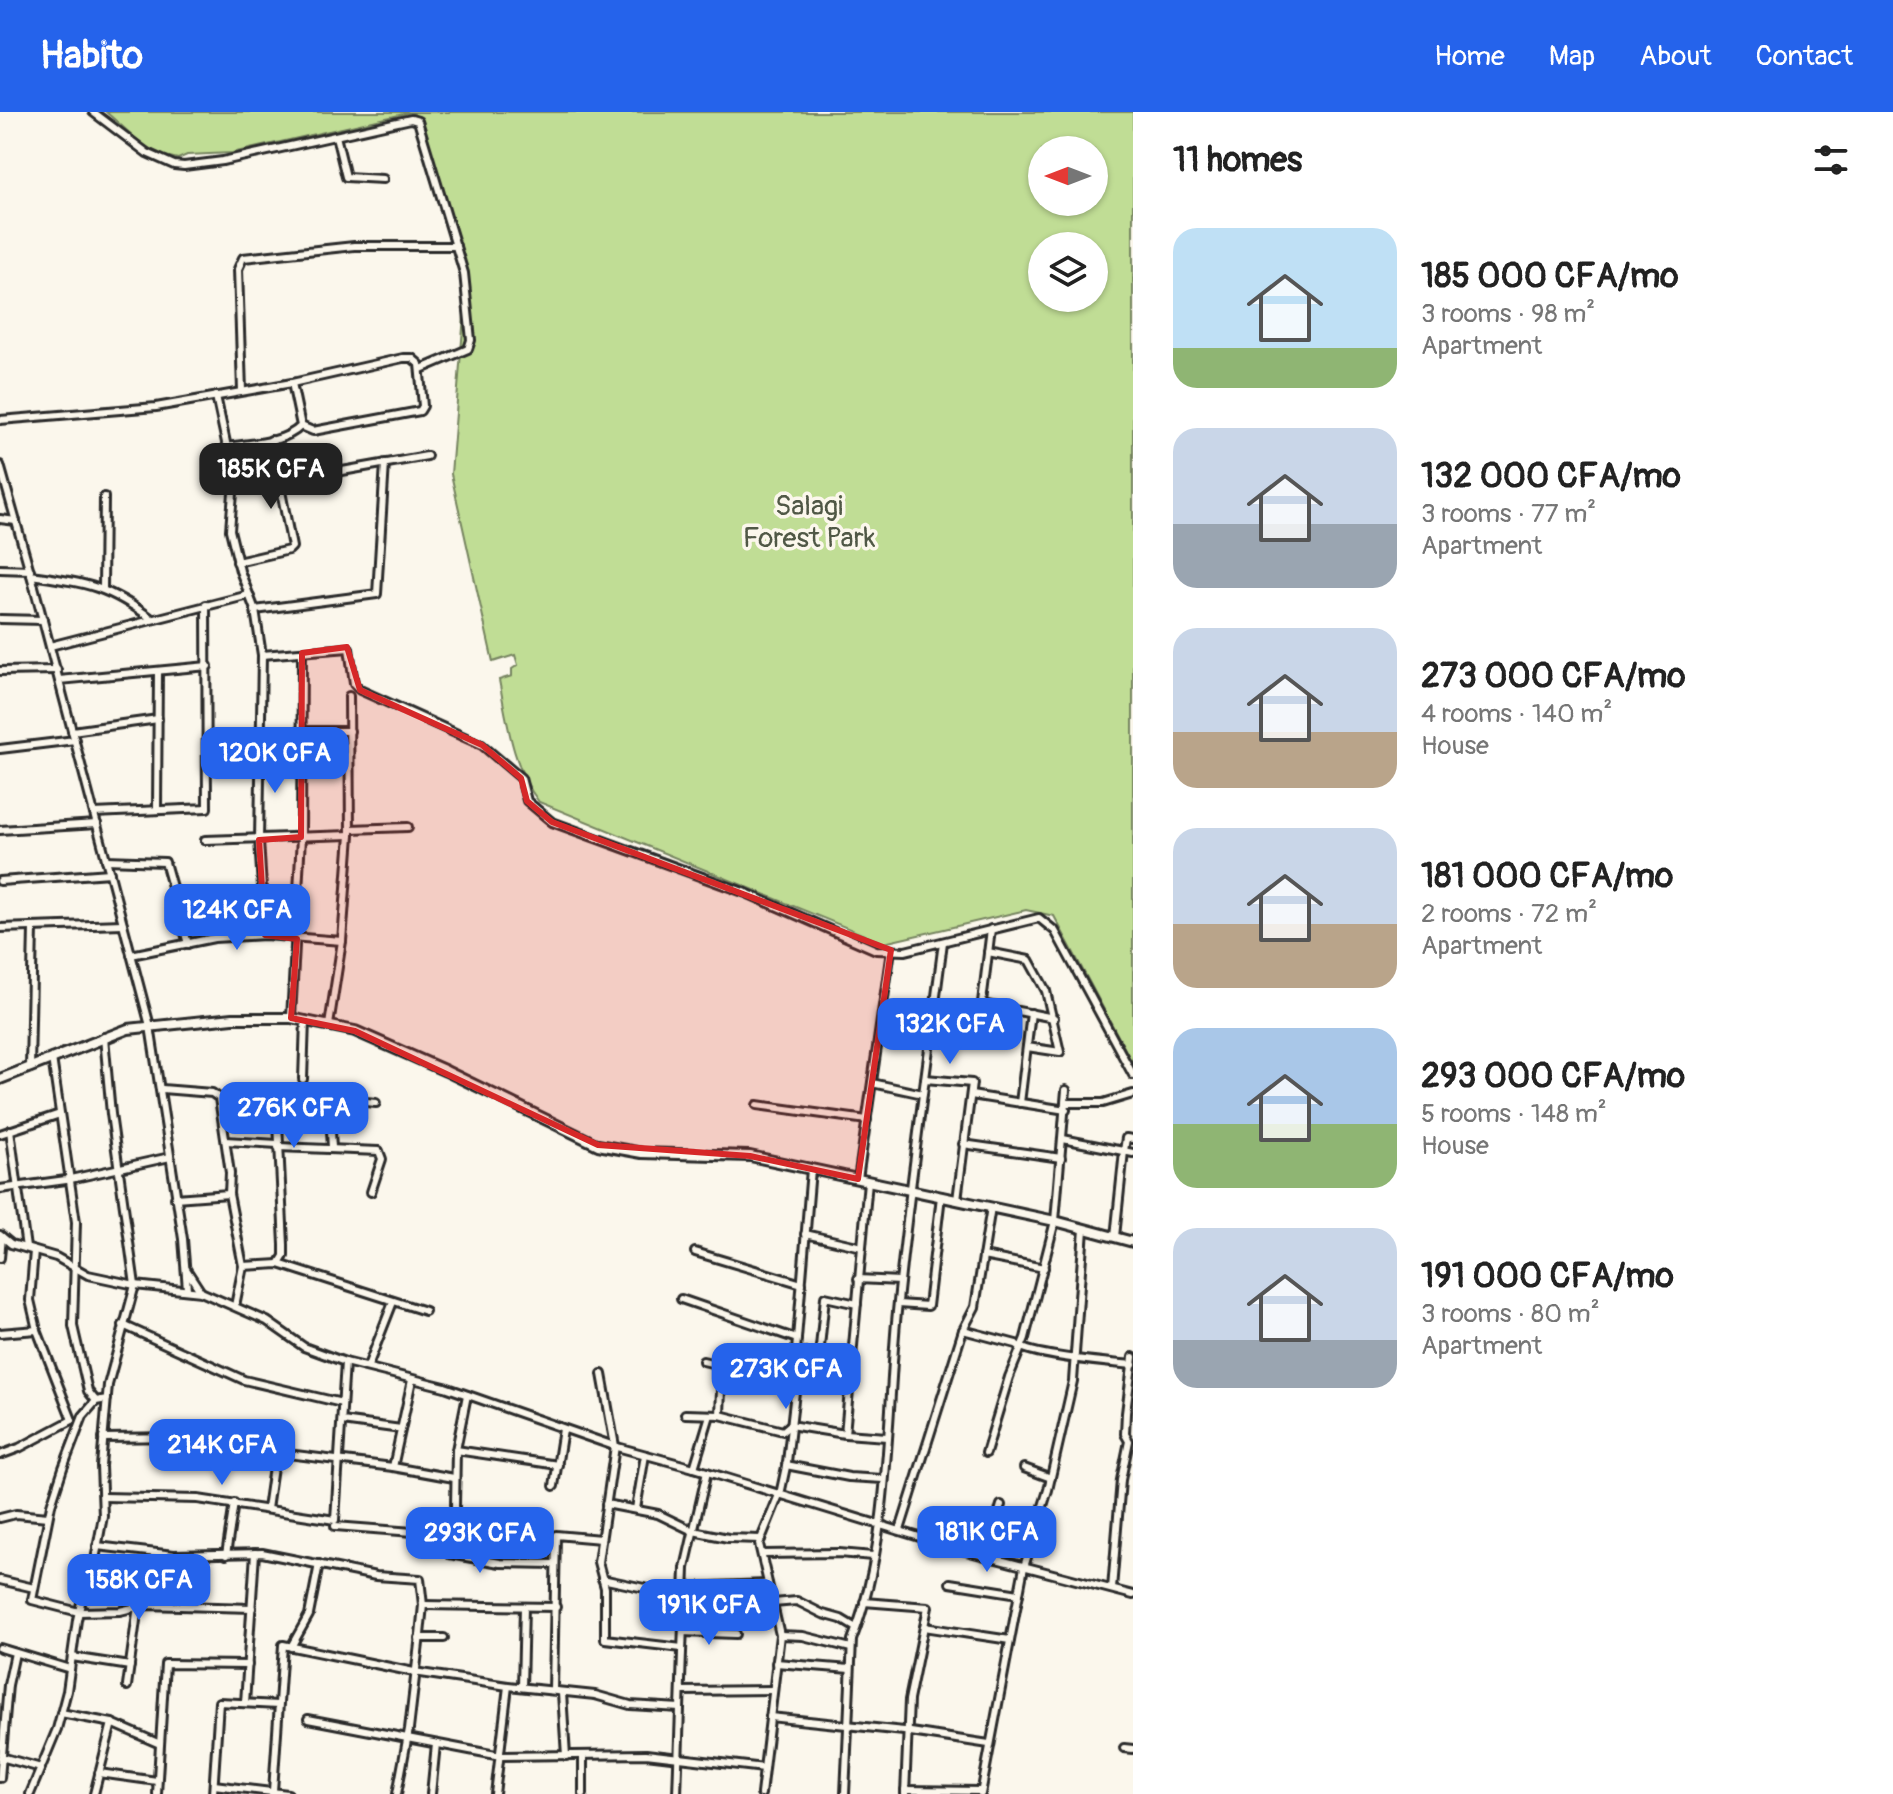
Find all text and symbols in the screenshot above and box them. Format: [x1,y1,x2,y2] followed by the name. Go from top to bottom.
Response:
[40,32,143,80] text: Habito
[1434,39,1505,74] text: Home
[1549,39,1595,74] text: Map
[1639,39,1712,74] text: About
[1756,39,1853,74] text: Contact
[1028,136,1108,216] north arrow
[1028,136,1108,312] map controls
[1809,138,1853,182] icon: filters
[1173,139,1302,182] text: 11 homes
[1028,232,1108,312] button: layers
[1421,255,1678,298] text: 185 000 CFA/mo
[1237,260,1333,356] icon: home
[1421,298,1595,330] text: 3 rooms · 98 m²
[1421,330,1542,362] text: Apartment
[188,443,354,511] pin: 185K CFA
[217,453,325,485] text: 185K CFA
[1421,455,1681,498] text: 132 000 CFA/mo
[1237,460,1333,556] icon: home
[743,489,876,556] park label: Salagi Forest Park
[1421,498,1596,530] text: 3 rooms · 77 m²
[1421,530,1542,562] text: Apartment
[1421,655,1686,698] text: 273 000 CFA/mo
[1237,660,1333,756] icon: home
[1421,698,1612,730] text: 4 rooms · 140 m²
[192,727,358,795] pin: 120K CFA
[1421,730,1489,762] text: House
[219,737,331,769] text: 120K CFA
[1421,855,1673,898] text: 181 000 CFA/mo
[1237,860,1333,956] icon: home
[154,884,320,952] pin: 124K CFA
[182,894,292,926] text: 124K CFA
[1421,898,1597,930] text: 2 rooms · 72 m²
[1421,930,1542,962] text: Apartment
[867,998,1033,1066] pin: 132K CFA
[895,1008,1005,1040] text: 132K CFA
[1421,1055,1685,1098] text: 293 000 CFA/mo
[1237,1060,1333,1156] icon: home
[211,1082,377,1150] pin: 276K CFA
[237,1092,351,1124] text: 276K CFA
[1421,1098,1607,1130] text: 5 rooms · 148 m²
[1421,1130,1489,1162] text: House
[1421,1255,1674,1298] text: 191 000 CFA/mo
[1237,1260,1333,1356] icon: home
[1421,1298,1600,1330] text: 3 rooms · 80 m²
[1421,1330,1542,1362] text: Apartment
[703,1343,869,1411] pin: 273K CFA
[730,1353,842,1385] text: 273K CFA
[139,1419,305,1487] pin: 214K CFA
[167,1429,277,1461] text: 214K CFA
[904,1506,1070,1574] pin: 181K CFA
[397,1507,563,1575] pin: 293K CFA
[935,1516,1039,1548] text: 181K CFA
[424,1517,536,1549] text: 293K CFA
[56,1554,222,1622] pin: 158K CFA
[85,1564,193,1596] text: 158K CFA
[626,1579,792,1647] pin: 191K CFA
[657,1589,761,1621] text: 191K CFA

